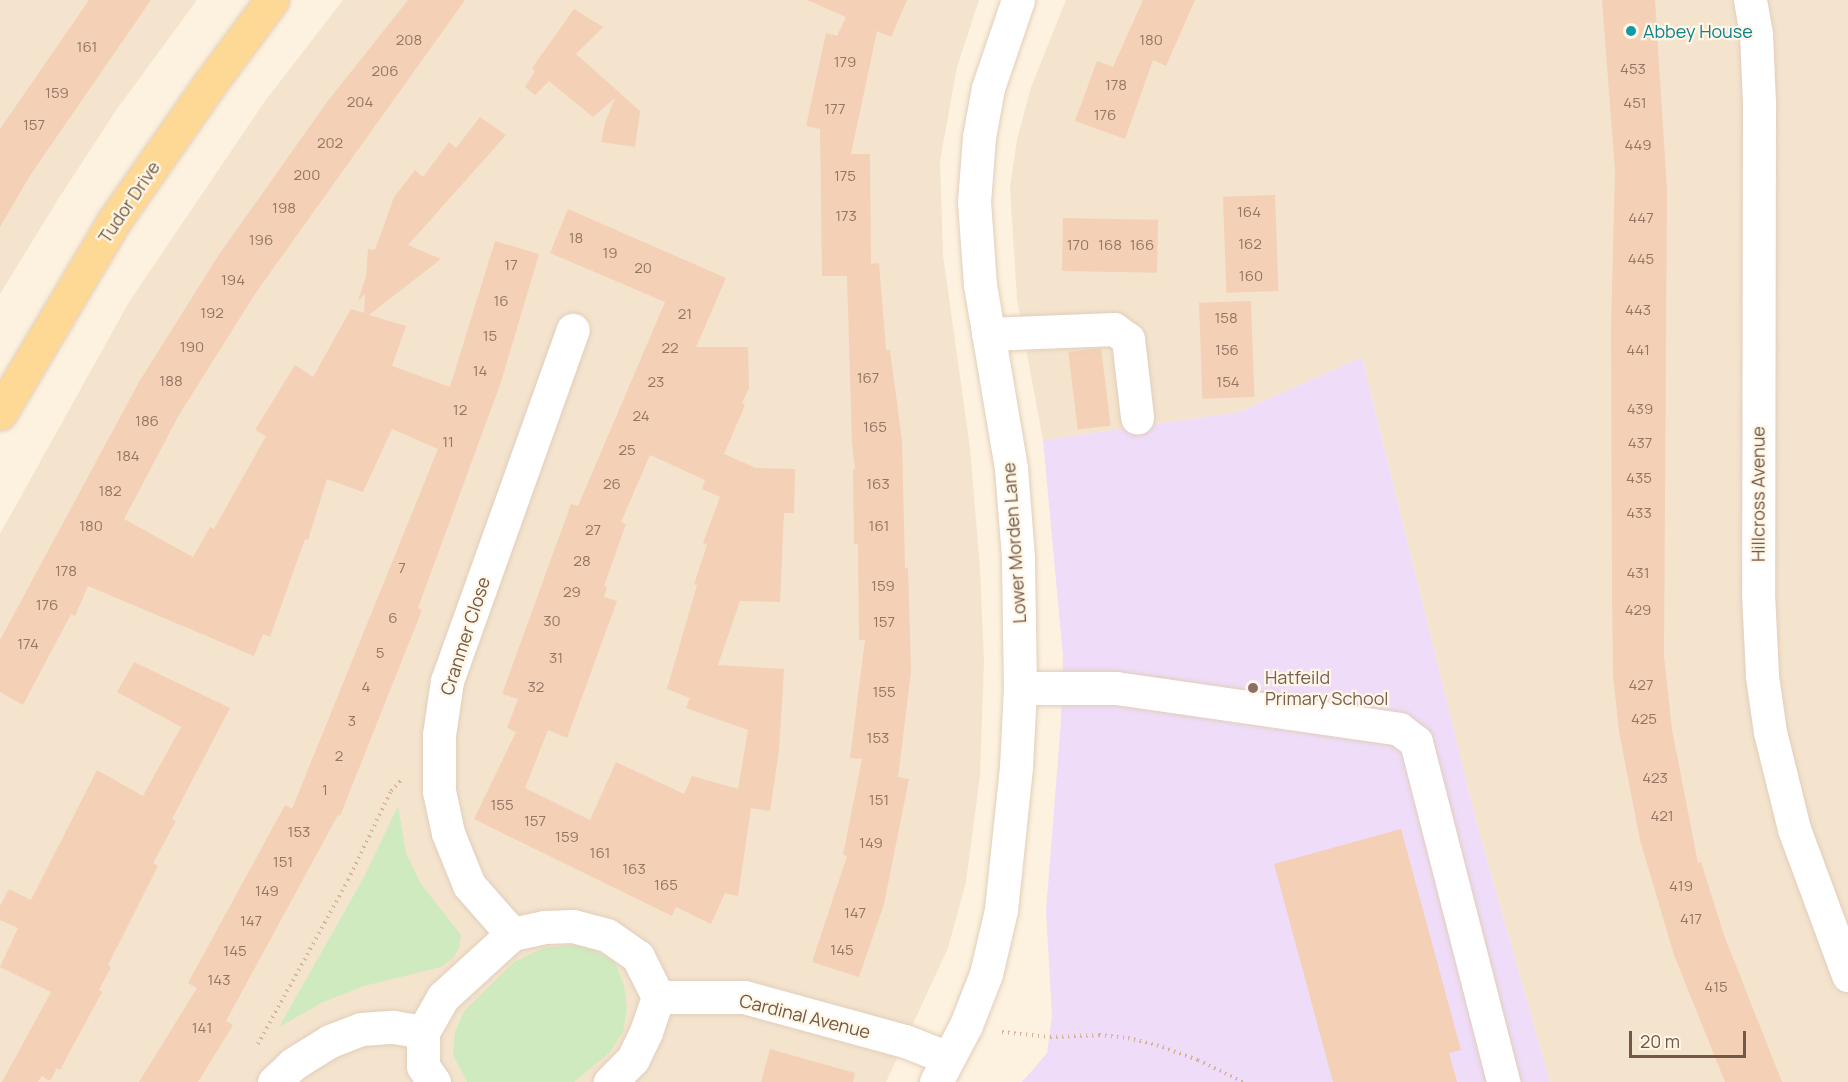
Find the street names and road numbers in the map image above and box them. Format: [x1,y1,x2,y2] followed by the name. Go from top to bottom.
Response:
[94,157,164,247] street label: Tudor Drive
[1747,426,1769,562] street label: Hillcross Avenue
[998,462,1030,624] street label: Lower Morden Lane
[436,574,494,698] street label: Cranmer Close
[737,989,873,1043] street label: Cardinal Avenue

